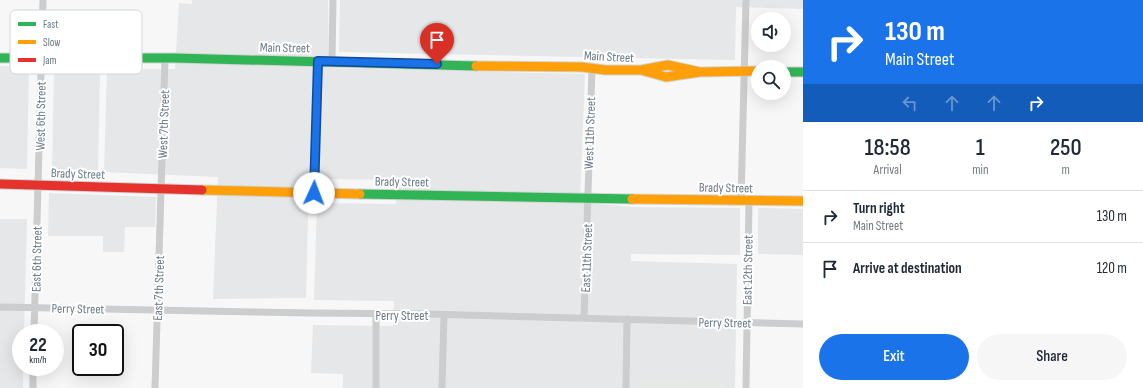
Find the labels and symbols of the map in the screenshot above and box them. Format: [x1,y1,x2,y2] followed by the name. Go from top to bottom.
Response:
[10,10,142,74] legend
[43,18,59,31] text: Fast
[420,23,454,64] pin
[43,36,60,49] text: Slow
[260,40,310,56] street label: Main Street
[583,48,634,66] street label: Main Street
[42,54,57,67] text: Jam
[32,81,50,151] street label: West 6th Street
[155,89,173,159] street label: West 7th Street
[581,97,599,169] street label: West 11th Street
[51,165,105,183] street label: Brady Street
[293,172,335,214] position arrow
[375,174,429,190] street label: Brady Street
[699,180,753,196] street label: Brady Street
[578,223,596,293] street label: East 11th Street
[28,226,46,292] street label: East 6th Street
[739,235,757,305] street label: East 12th Street
[150,255,168,321] street label: East 7th Street
[51,301,105,317] street label: Perry Street
[376,308,428,324] street label: Perry Street
[698,315,752,331] street label: Perry Street
[72,324,124,376] speed limit sign: 30

